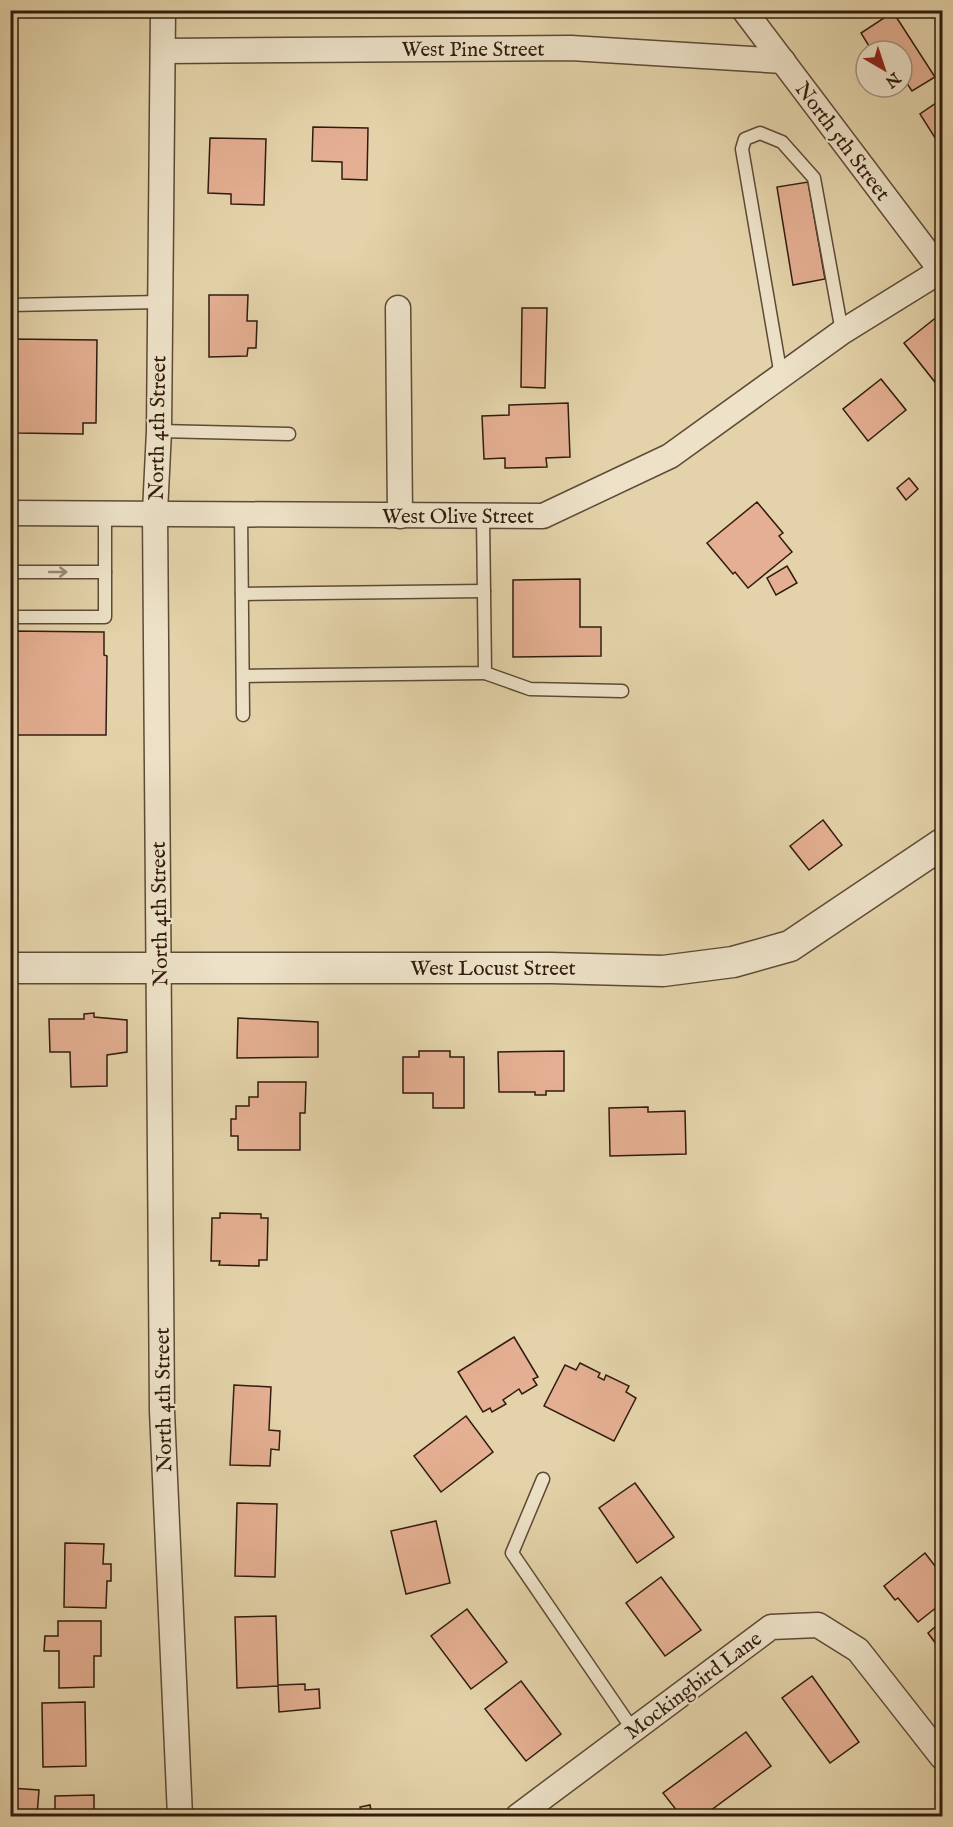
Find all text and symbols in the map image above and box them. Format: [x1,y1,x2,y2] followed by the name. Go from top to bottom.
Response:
[401,37,545,64] street label: West Pine Street
[854,39,914,99] north arrow
[790,77,896,205] street label: North 5th Street
[144,355,173,501] street label: North 4th Street
[382,504,534,531] street label: West Olive Street
[47,566,67,578] one-way arrow
[146,841,175,987] street label: North 4th Street
[410,956,576,983] street label: West Locust Street
[150,1327,179,1473] street label: North 4th Street
[620,1626,768,1746] street label: Mockingbird Lane

